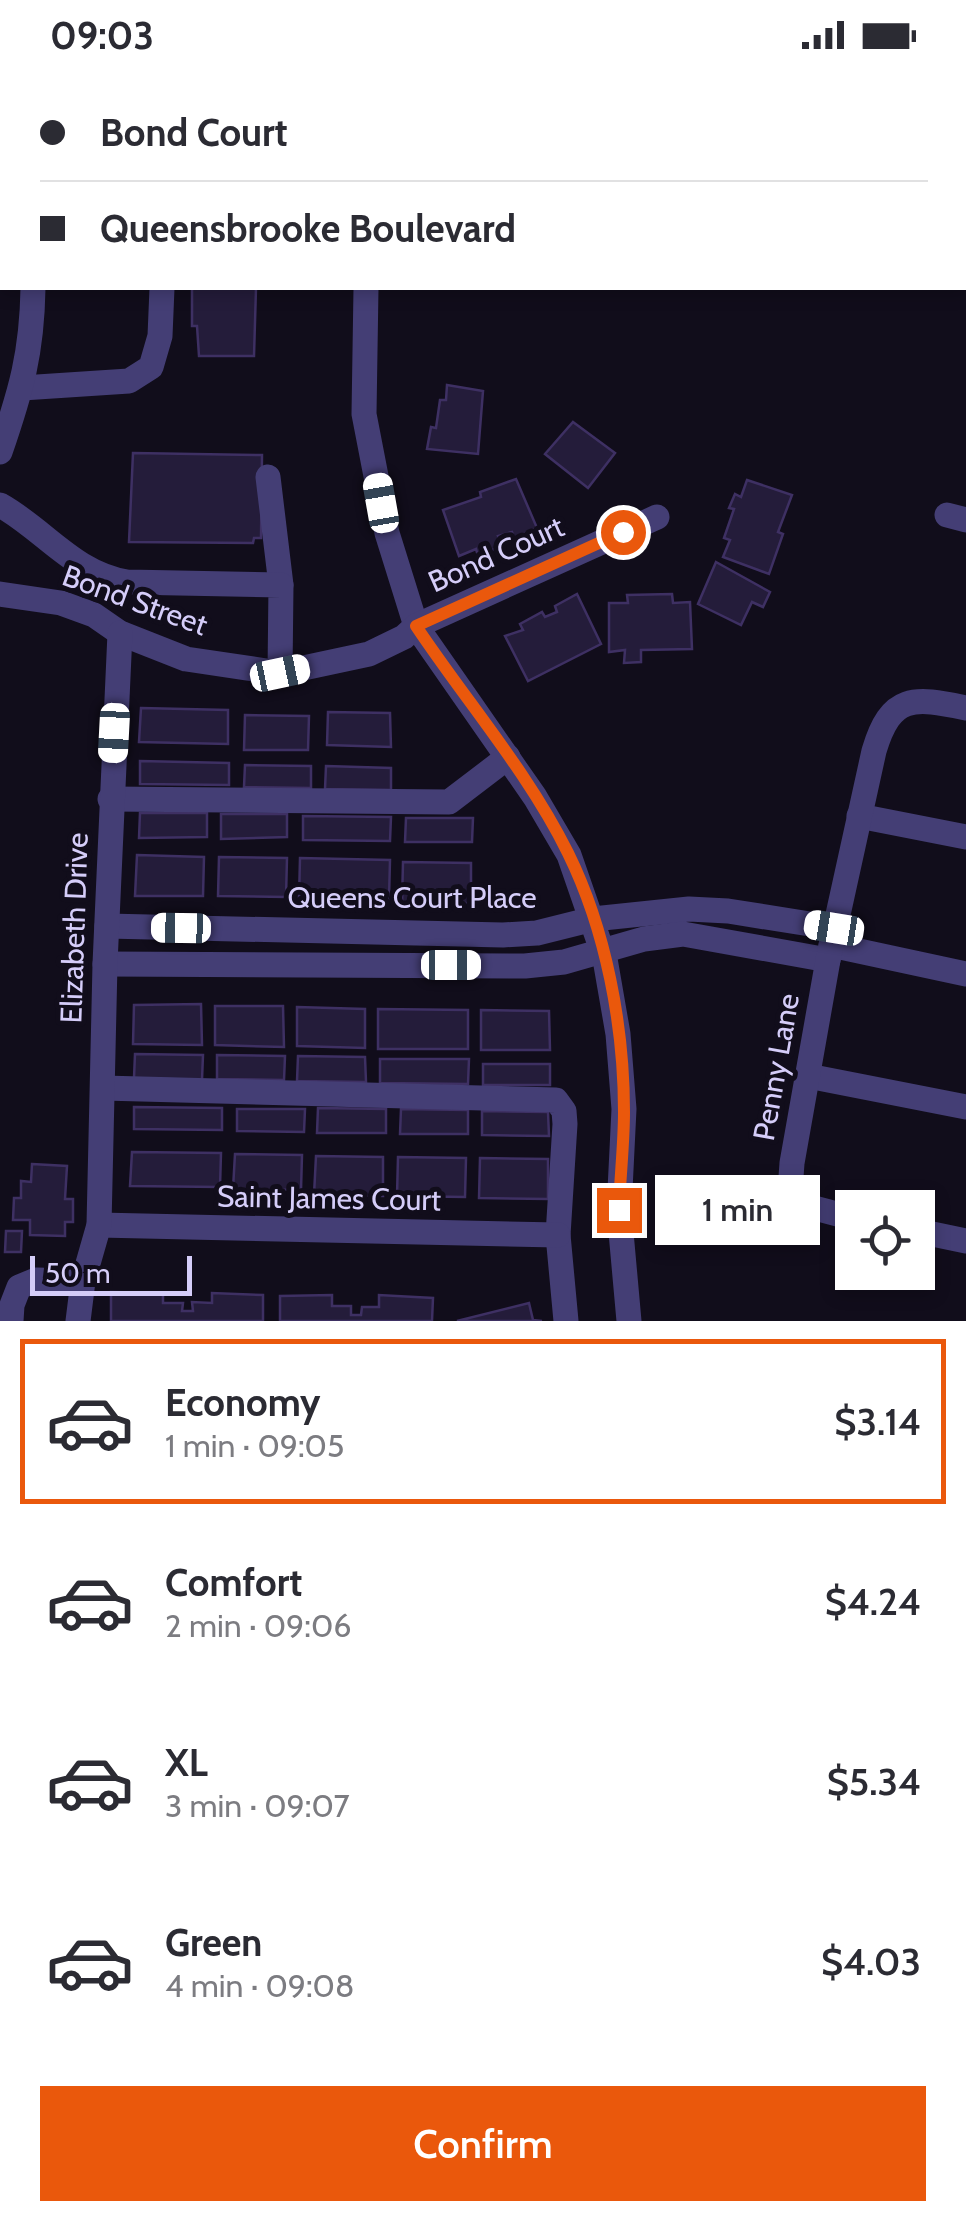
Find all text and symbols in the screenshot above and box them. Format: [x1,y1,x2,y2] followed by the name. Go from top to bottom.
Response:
[50,12,154,59] text: 09:03
[100,109,288,156] text: Bond Court
[100,205,516,252] text: Queensbrooke Boulevard
[361,471,401,535] car
[422,508,570,600] street label: Bond Court
[601,510,646,555] route start
[57,557,213,643] street label: Bond Street
[248,652,312,694] car
[97,702,131,764] car
[52,832,96,1024] street label: Elizabeth Drive
[287,879,537,916] street label: Queens Court Place
[802,908,866,948] car
[151,912,211,944] car
[421,950,481,980] car
[745,991,807,1143] street label: Penny Lane
[654,1175,819,1245] callout: 1 min
[217,1178,441,1218] street label: Saint James Court
[597,1188,642,1233] route end
[702,1190,773,1229] text: 1 min
[835,1190,935,1290] map controls
[835,1190,935,1290] button: locate
[30,1251,192,1296] scale bar
[45,1256,111,1290] text: 50 m
[45,1377,135,1467] icon: car
[165,1379,320,1426] text: Economy
[834,1398,921,1445] text: $3.14
[165,1426,344,1465] text: 1 min · 09:05
[45,1557,135,1647] icon: car
[165,1559,302,1606] text: Comfort
[825,1578,921,1625] text: $4.24
[165,1606,351,1645] text: 2 min · 09:06
[45,1737,135,1827] icon: car
[165,1739,208,1786] text: XL
[827,1758,921,1805] text: $5.34
[165,1786,350,1825] text: 3 min · 09:07
[45,1917,135,2007] icon: car
[165,1919,262,1966] text: Green
[821,1938,921,1985] text: $4.03
[165,1966,354,2005] text: 4 min · 09:08
[40,2086,926,2201] button: Confirm

